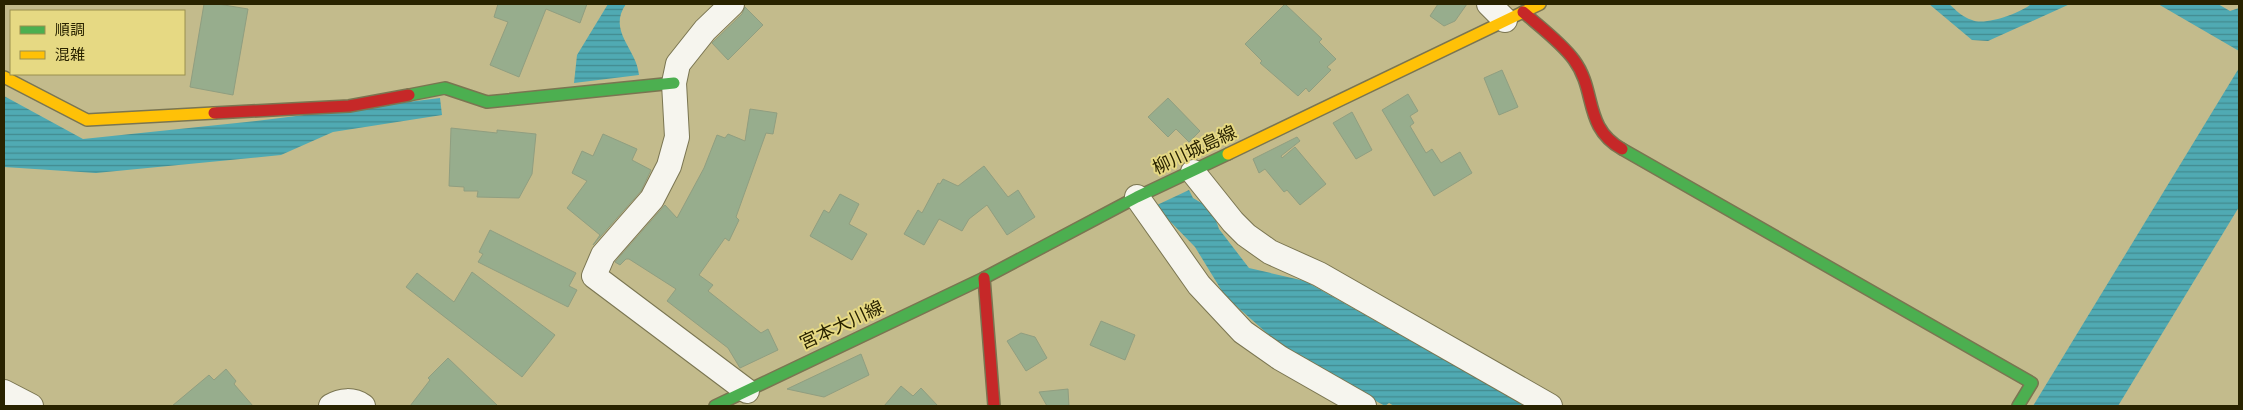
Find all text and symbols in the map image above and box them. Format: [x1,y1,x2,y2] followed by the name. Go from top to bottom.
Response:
[10,10,185,75] legend
[55,23,85,38] text: 順調
[55,47,85,63] text: 混雑
[1150,122,1240,178] street label: 柳川城島線
[797,297,887,353] street label: 宮本大川線

